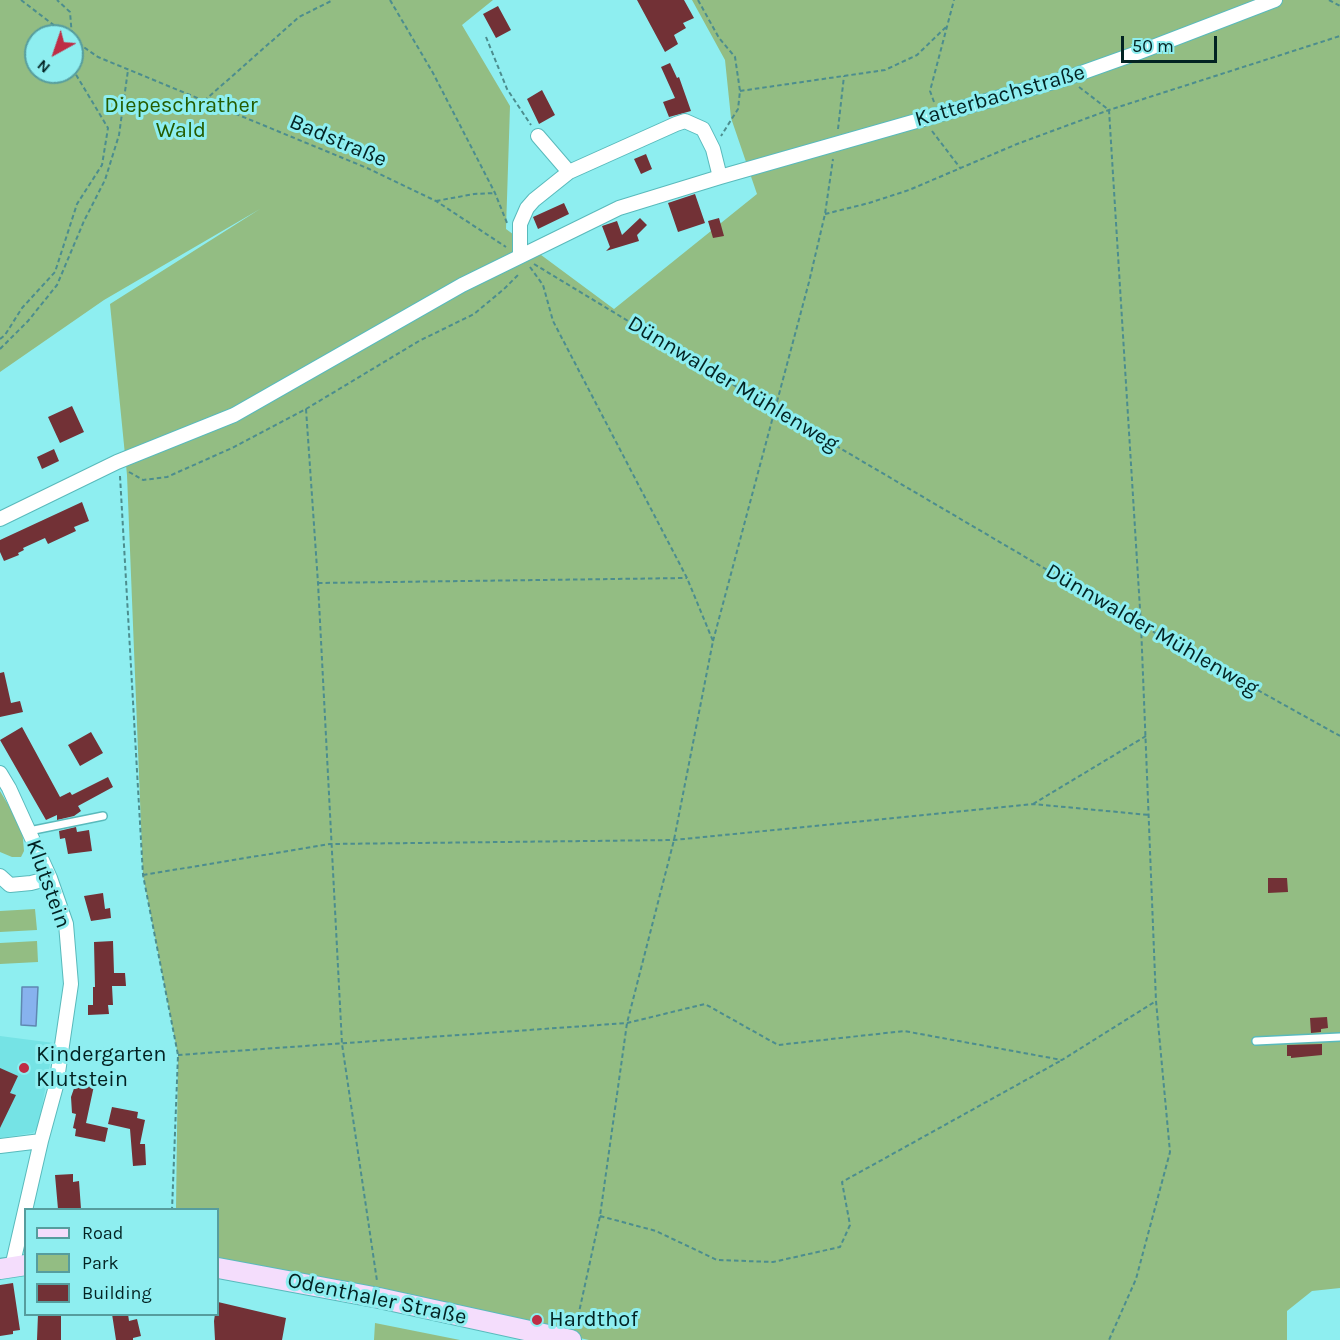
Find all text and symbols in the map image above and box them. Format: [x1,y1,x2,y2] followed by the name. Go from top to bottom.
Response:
[24,24,84,84] north arrow
[1124,24,1220,62] scale bar
[1132,35,1174,57] text: 50 m
[33,56,54,78] text: N
[912,59,1088,133] street label: Katterbachstraße
[104,93,258,144] park label: Diepeschrather Wald
[285,109,391,173] street label: Badstraße
[623,310,843,458] street label: Dünnwalder Mühlenweg
[1041,558,1263,702] street label: Dünnwalder Mühlenweg
[20,836,76,932] street label: Klutstein
[36,1042,166,1094] place label: Kindergarten Klutstein
[17,1061,31,1075] marker: Kindergarten Klutstein
[24,1208,219,1316] legend
[82,1222,123,1244] text: Road
[82,1252,119,1274] text: Park
[285,1267,469,1331] street label: Odenthaler Straße
[82,1282,152,1304] text: Building
[549,1307,638,1333] place label: Hardthof
[530,1313,544,1327] marker: Hardthof

